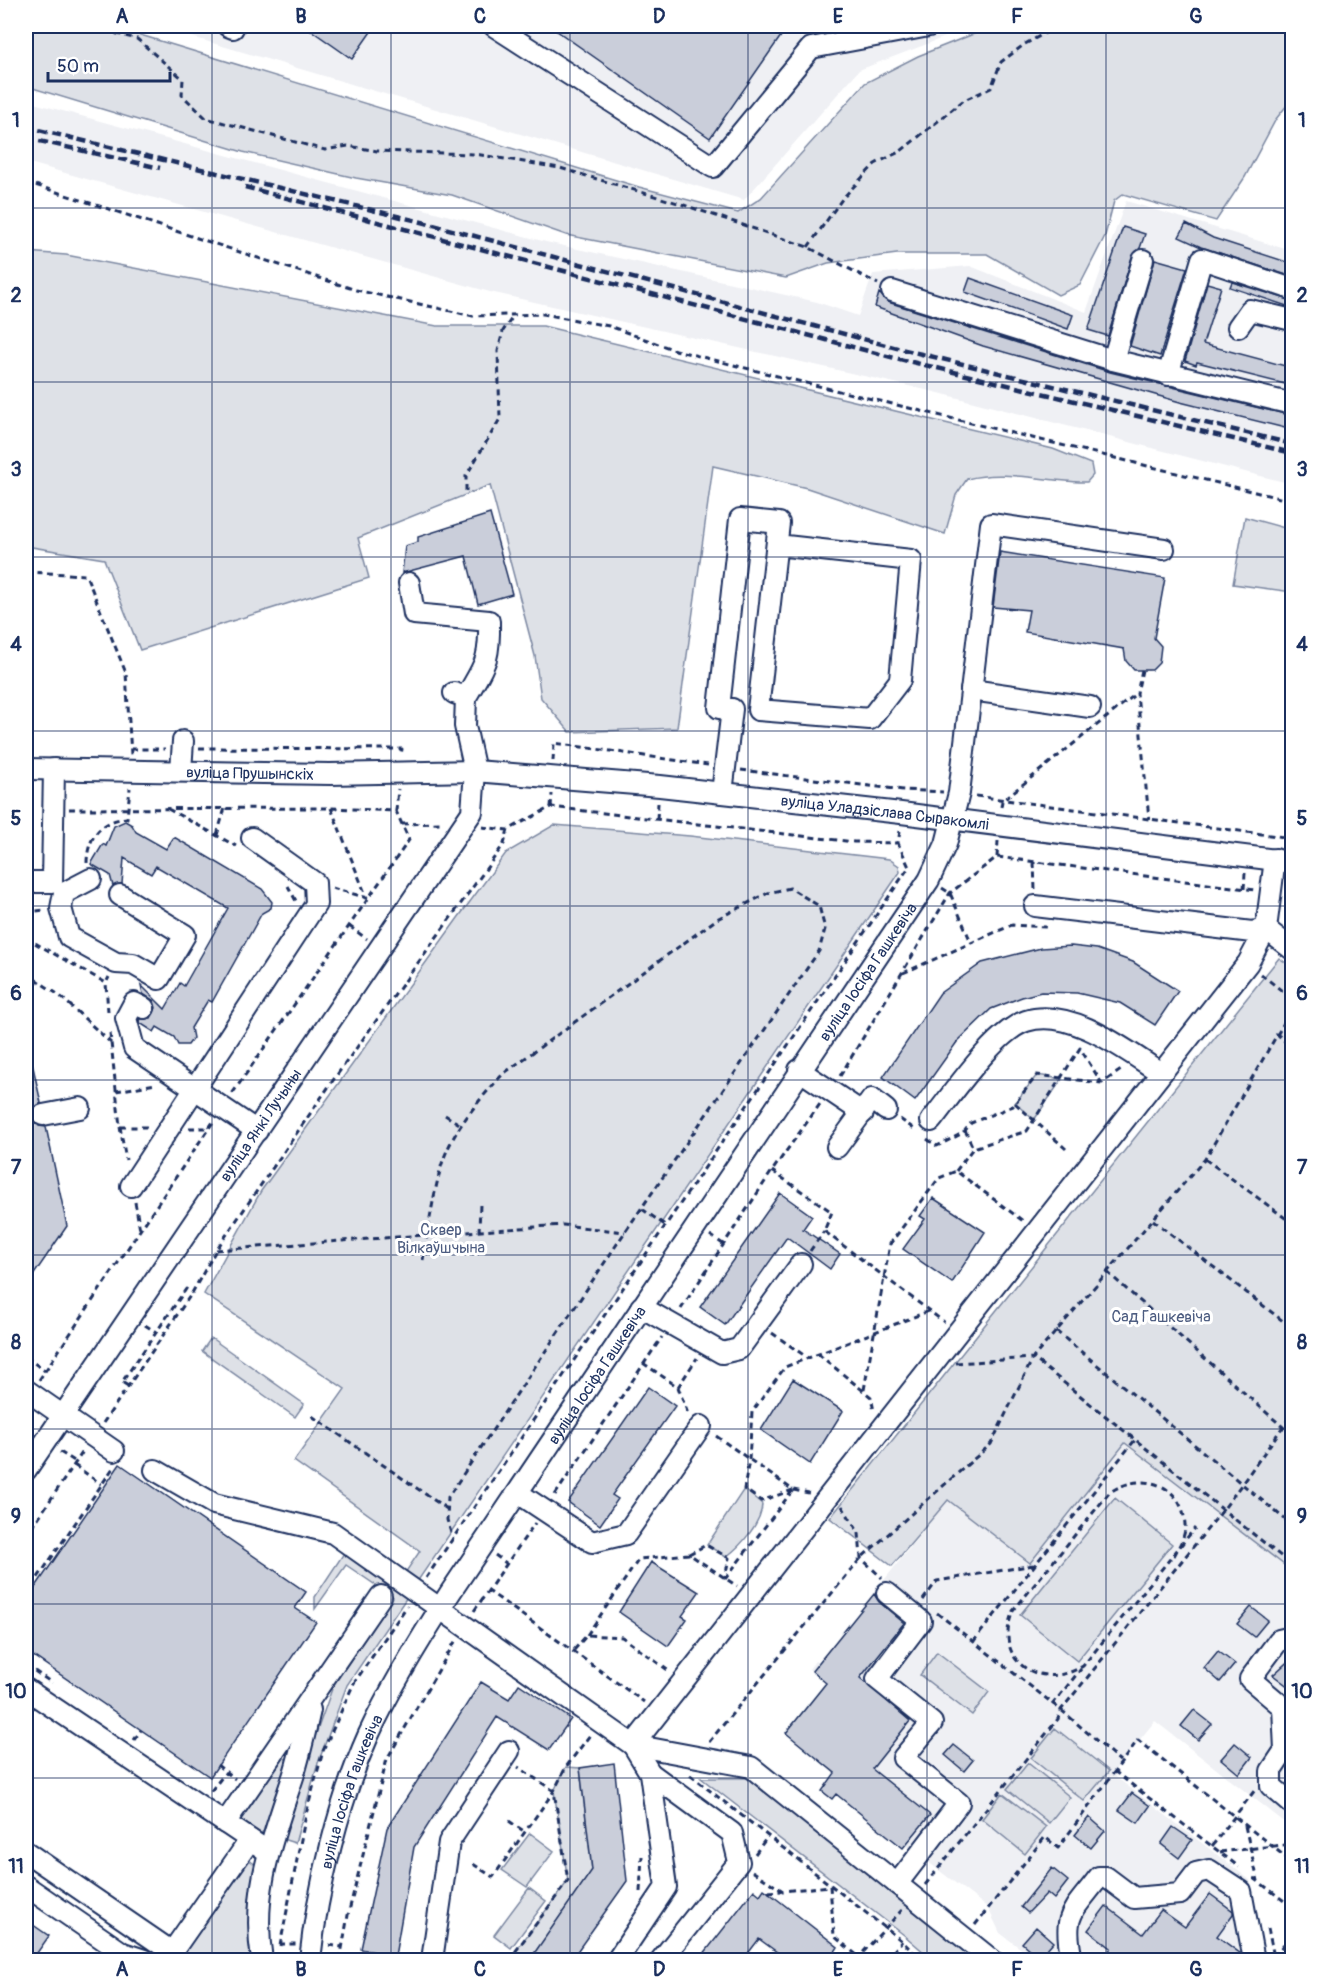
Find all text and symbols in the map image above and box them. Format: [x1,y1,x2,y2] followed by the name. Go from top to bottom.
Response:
[116,4,129,29] text: A
[295,4,307,29] text: B
[474,4,486,29] text: C
[653,4,666,29] text: D
[833,4,844,29] text: E
[1011,4,1023,29] text: F
[1189,4,1203,29] text: G
[48,45,170,83] scale bar
[57,55,99,78] text: 50 m
[12,108,20,133] text: 1
[1298,108,1306,133] text: 1
[10,283,22,308] text: 2
[1296,283,1308,308] text: 2
[10,457,22,482] text: 3
[1296,457,1308,482] text: 3
[10,632,22,657] text: 4
[1296,632,1308,657] text: 4
[186,763,314,785] street label: вуліца Прушынскіх
[780,791,990,835] street label: вуліца Уладзіслава Сыракомлі
[11,806,22,831] text: 5
[1297,806,1308,831] text: 5
[815,899,922,1045] street label: вуліца Іосіфа Гашкевіча
[10,981,22,1006] text: 6
[1296,981,1308,1006] text: 6
[215,1065,306,1186] street label: вуліца Янкі Лучыны
[11,1155,22,1180] text: 7
[1297,1155,1308,1180] text: 7
[397,1220,485,1258] park label: Сквер Вілкаўшчына
[544,1303,651,1448] street label: вуліца Іосіфа Гашкевіча
[1111,1307,1211,1327] park label: Сад Гашкевіча
[11,1330,21,1355] text: 8
[1297,1330,1307,1355] text: 8
[11,1504,21,1529] text: 9
[1297,1504,1307,1529] text: 9
[5,1679,27,1704] text: 10
[1291,1679,1313,1704] text: 10
[317,1711,388,1871] street label: вуліца Іосіфа Гашкевіча
[8,1854,24,1879] text: 11
[1294,1854,1310,1879] text: 11
[116,1957,129,1982] text: A
[295,1957,307,1982] text: B
[474,1957,486,1982] text: C
[653,1957,666,1982] text: D
[833,1957,844,1982] text: E
[1011,1957,1023,1982] text: F
[1189,1957,1203,1982] text: G

